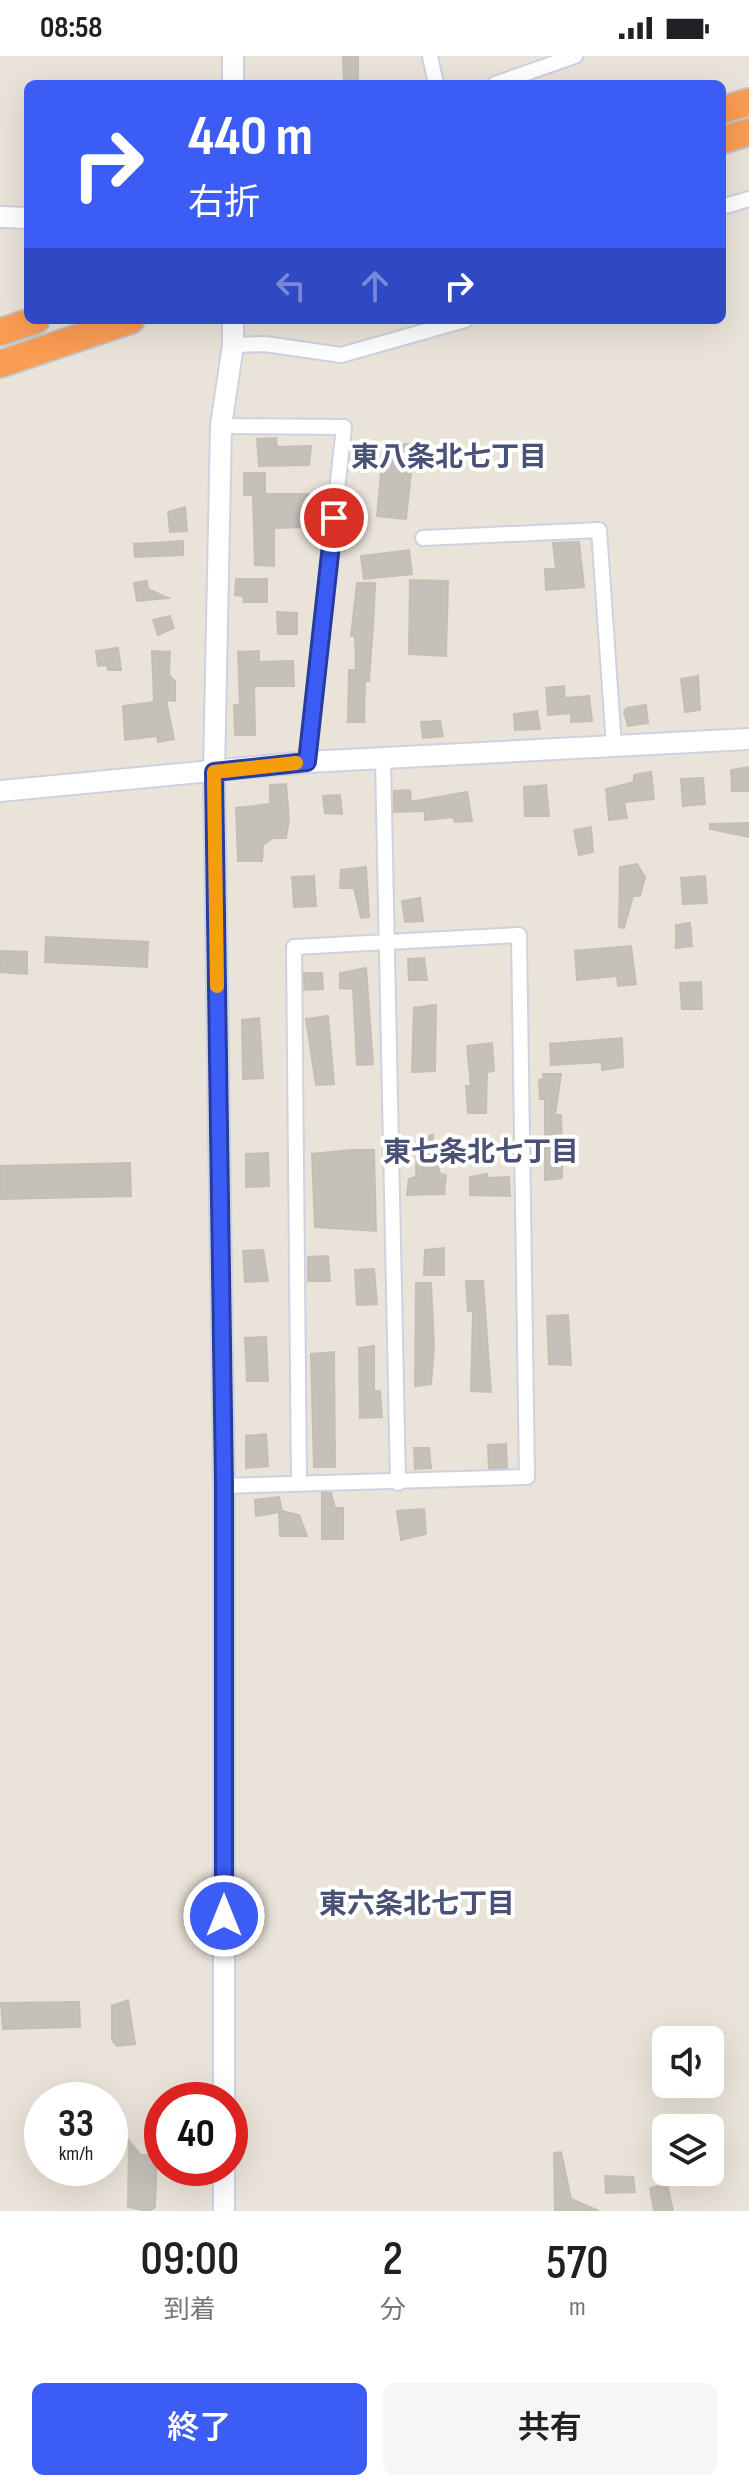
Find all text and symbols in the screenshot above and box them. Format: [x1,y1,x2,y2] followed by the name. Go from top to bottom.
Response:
[40,10,102,46] text: 08:58
[188,104,313,171] text: 440 m
[56,112,160,216] icon: right
[188,182,260,225] text: 右折
[269,264,313,308] icon: left
[353,264,397,308] icon: ahead
[437,264,481,308] icon: right
[351,441,547,474] district label: 東八条北七丁目
[300,484,368,552] pin
[312,496,356,540] icon: arrive
[383,1136,579,1169] district label: 東七条北七丁目
[182,1874,266,1958] position arrow
[319,1888,515,1921] district label: 東六条北七丁目
[652,2026,724,2186] map controls
[652,2026,724,2098] button: sound
[144,2082,248,2186] speed limit sign: 40
[58,2100,94,2148] text: 33
[652,2114,724,2186] button: layers
[59,2142,93,2166] text: km/h
[140,2231,239,2288] text: 09:00
[382,2231,403,2288] text: 2
[546,2235,609,2292] text: 570
[569,2292,586,2323] text: m
[164,2295,216,2326] text: 到着
[380,2295,406,2326] text: 分
[32,2383,367,2475] button: 終了
[383,2383,717,2475] button: 共有

